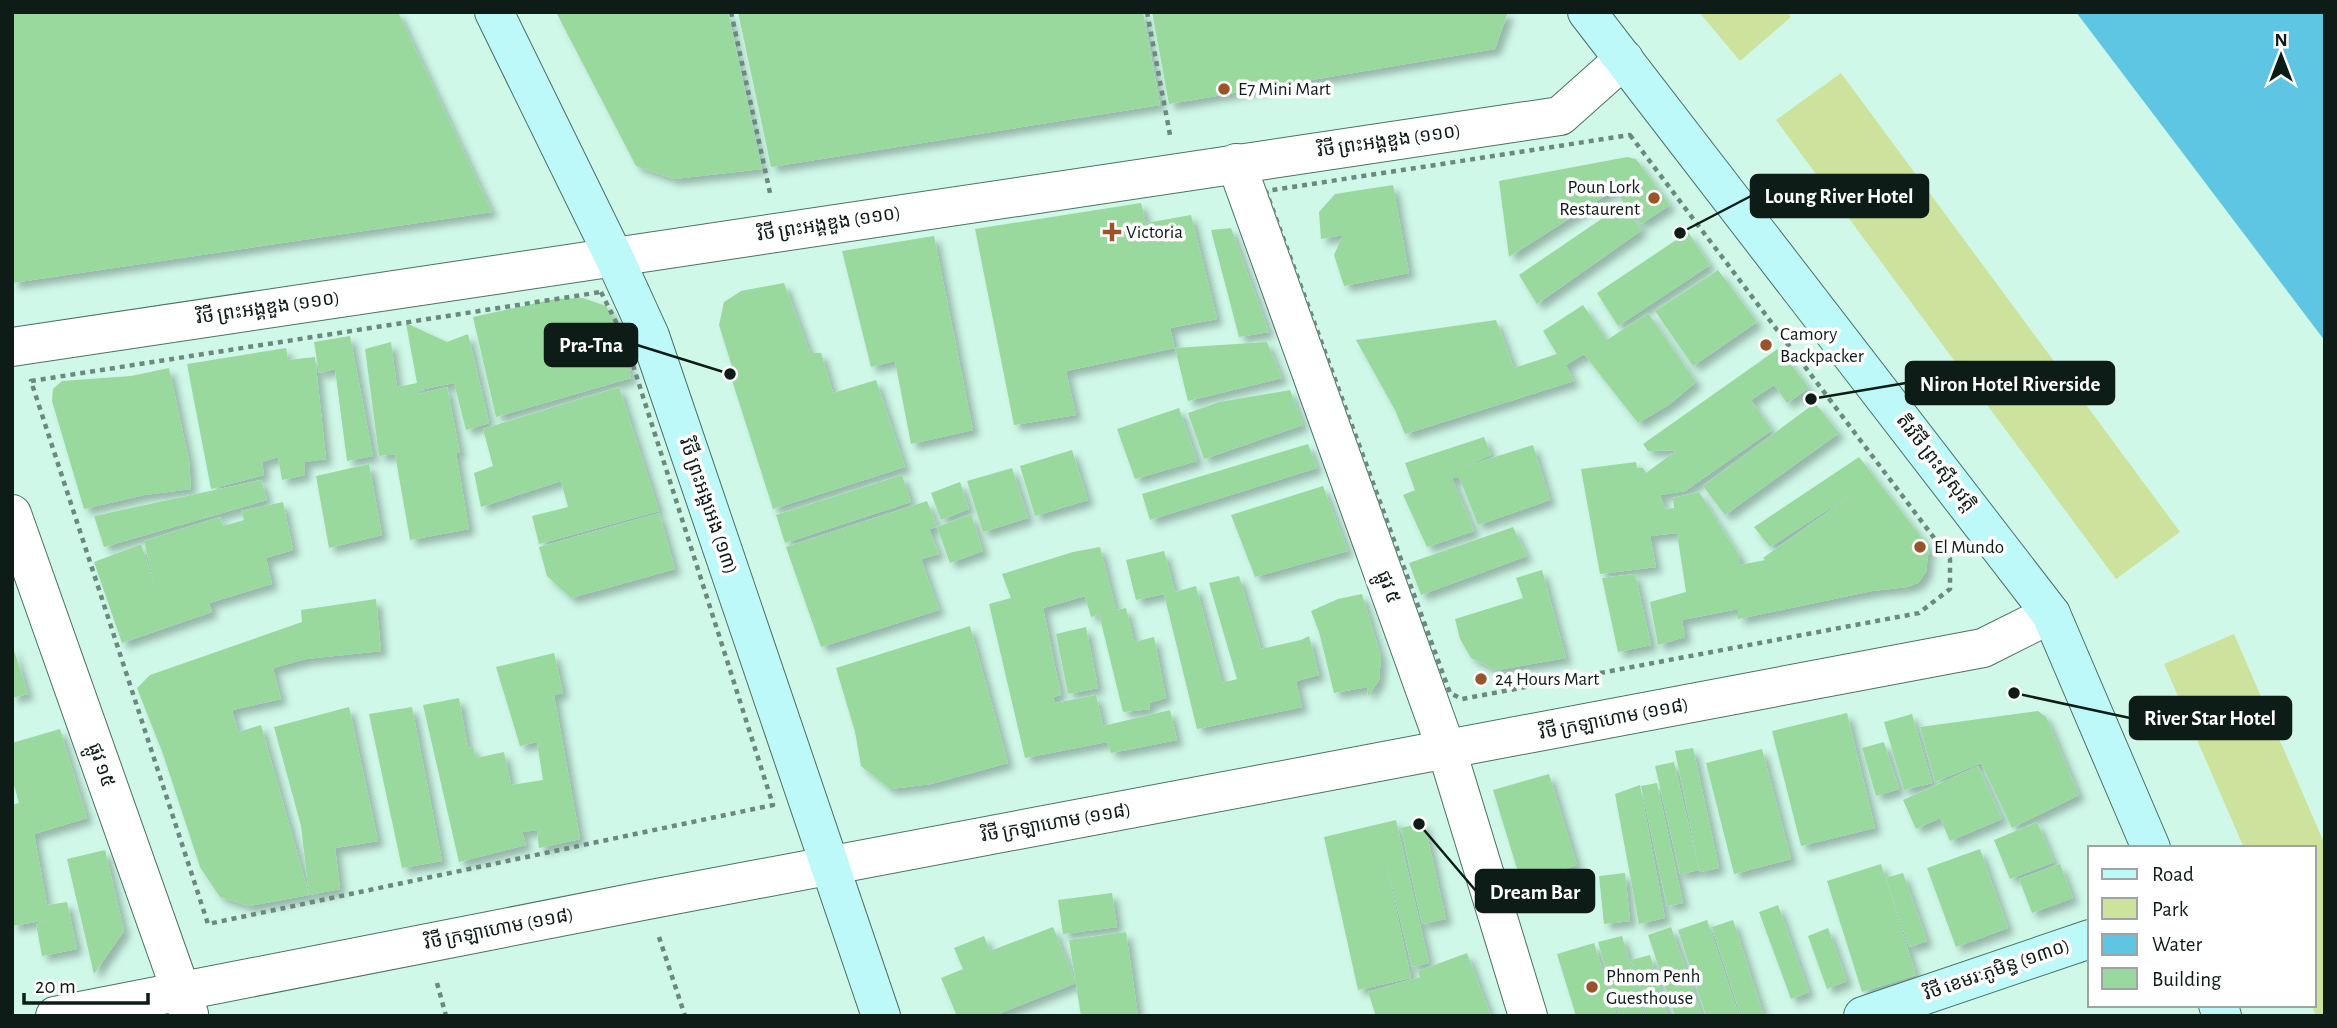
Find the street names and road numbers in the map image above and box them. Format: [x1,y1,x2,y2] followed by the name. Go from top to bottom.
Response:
[1315,119,1462,162] street label: វិថី ព្រះអង្គឌួង (១១០)
[755,201,902,246] street label: វិថី ព្រះអង្គឌួង (១១០)
[194,286,341,329] street label: វិថី ព្រះអង្គឌួង (១១០)
[1890,409,1982,517] street label: តីរវិថី ព្រះស៊ីសុវត្តិ
[674,434,743,577] street label: វិថី ព្រះអង្គអេង (១៣)
[1367,568,1403,608] street label: ផ្លូវ ៥
[1537,692,1690,744] street label: វិថី ក្រឡាហោម (១១៨)
[78,740,117,792] street label: ផ្លូវ ១៥
[979,798,1133,847] street label: វិថី ក្រឡាហោម (១១៨)
[422,902,575,954] street label: វិថី ក្រឡាហោម (១១៨)
[1920,934,2073,1005] street label: វិថី ខេមរៈភូមិន្ធ (១៣០)

